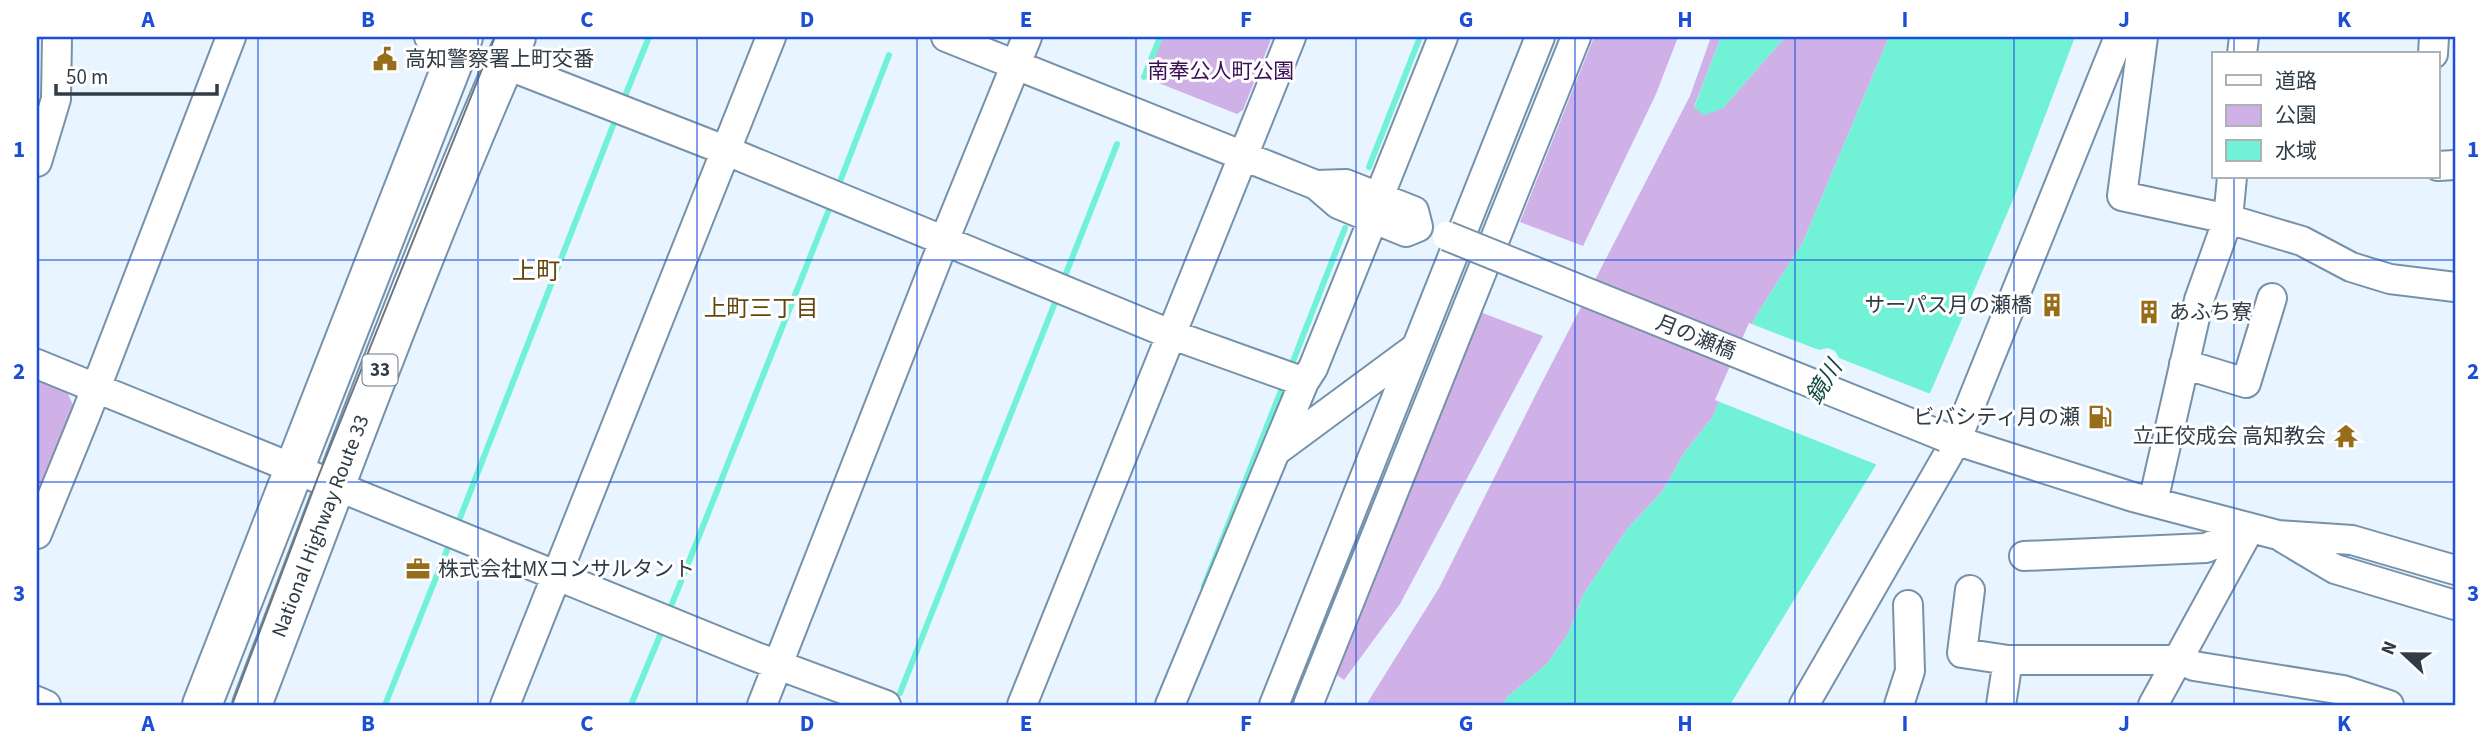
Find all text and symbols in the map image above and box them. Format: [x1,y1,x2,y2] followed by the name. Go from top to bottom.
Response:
[140,3,155,36] text: A
[361,3,375,36] text: B
[580,3,594,36] text: C
[800,3,814,36] text: D
[1020,3,1032,36] text: E
[1240,3,1252,36] text: F
[1459,3,1473,36] text: G
[1677,3,1693,36] text: H
[1902,3,1908,36] text: I
[2118,3,2130,36] text: J
[2337,3,2352,36] text: K
[405,44,594,74] place label: 高知警察署上町交番
[371,45,399,73] public building icon: 高知警察署上町交番
[56,52,217,96] scale bar
[2212,52,2440,178] legend
[1148,56,1295,86] park label: 南奉公人町公園
[66,62,108,92] text: 50 m
[2275,66,2317,96] text: 道路
[2275,100,2317,130] text: 公園
[13,133,25,166] text: 1
[2467,133,2479,166] text: 1
[2275,136,2317,166] text: 水域
[512,254,560,289] district label: 上町
[1864,290,2032,320] place label: サーパス月の瀬橋
[2038,291,2066,319] building icon: サーパス月の瀬橋
[704,292,819,325] district label: 上町三丁目
[2169,297,2252,327] place label: あふち寮
[2135,298,2163,326] building icon: あふち寮
[1651,307,1741,367] street label: 月の瀬橋
[1798,351,1852,410] water label: 鏡川
[362,354,398,386] road number: 33
[13,355,25,388] text: 2
[2467,355,2479,388] text: 2
[1913,402,2080,432] place label: ビバシティ月の瀬
[2086,403,2114,431] fuel station icon: ビバシティ月の瀬
[264,410,376,642] street label: National Highway Route 33
[2133,421,2326,451] place label: 立正佼成会 高知教会
[2332,422,2360,450] temple icon: 立正佼成会 高知教会
[438,554,695,584] place label: 株式会社MXコンサルタント
[404,555,432,583] office icon: 株式会社MXコンサルタント
[13,577,25,610] text: 3
[2467,577,2479,610] text: 3
[2370,620,2440,690] north arrow
[2375,637,2405,659] text: N
[140,707,155,740] text: A
[361,707,375,740] text: B
[580,707,594,740] text: C
[800,707,814,740] text: D
[1020,707,1032,740] text: E
[1240,707,1252,740] text: F
[1459,707,1473,740] text: G
[1677,707,1693,740] text: H
[1902,707,1908,740] text: I
[2118,707,2130,740] text: J
[2337,707,2352,740] text: K

